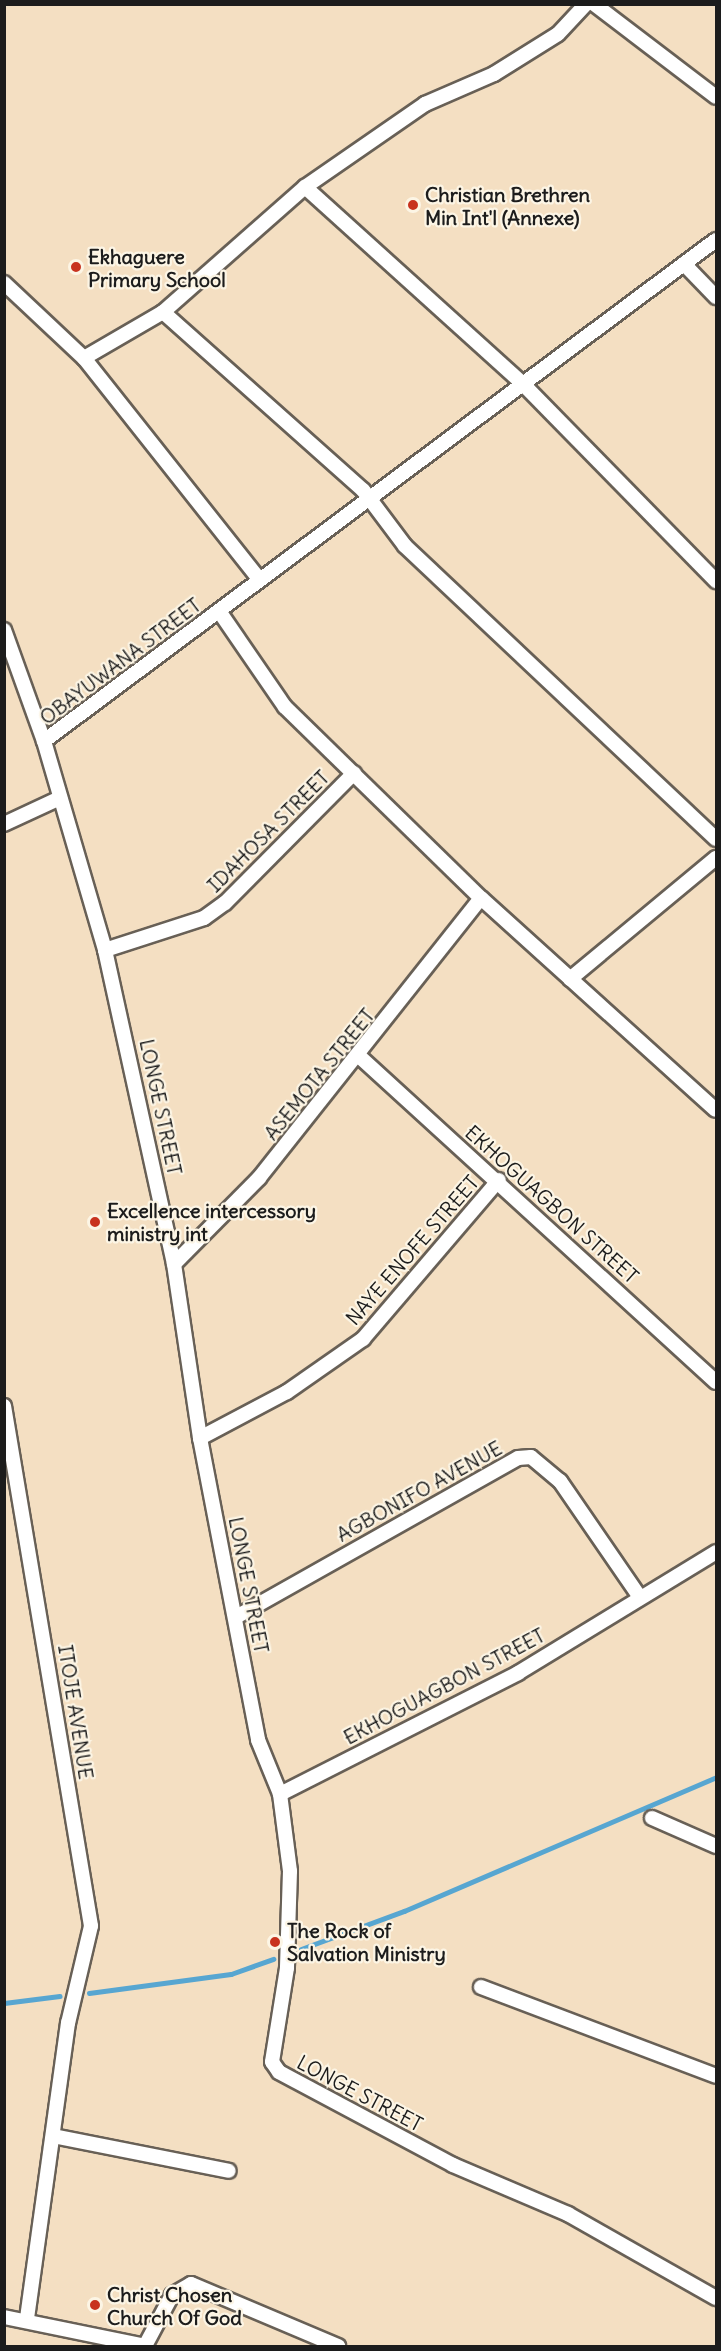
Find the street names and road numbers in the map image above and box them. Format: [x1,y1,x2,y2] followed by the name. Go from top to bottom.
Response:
[35,593,205,729] street label: OBAYUWANA STREET
[202,765,334,897] street label: IDAHOSA STREET
[259,1003,379,1145] street label: ASEMOTA STREET
[135,1037,187,1177] street label: LONGE STREET
[461,1120,643,1288] street label: EKHOGUAGBON STREET
[340,1170,484,1330] street label: NAYE ENOFE STREET
[332,1436,506,1546] street label: AGBONIFO AVENUE
[224,1515,274,1655] street label: LONGE STREET
[339,1623,549,1749] street label: EKHOGUAGBON STREET
[54,1643,98,1781] street label: ITOJE AVENUE
[293,2050,427,2136] street label: LONGE STREET

